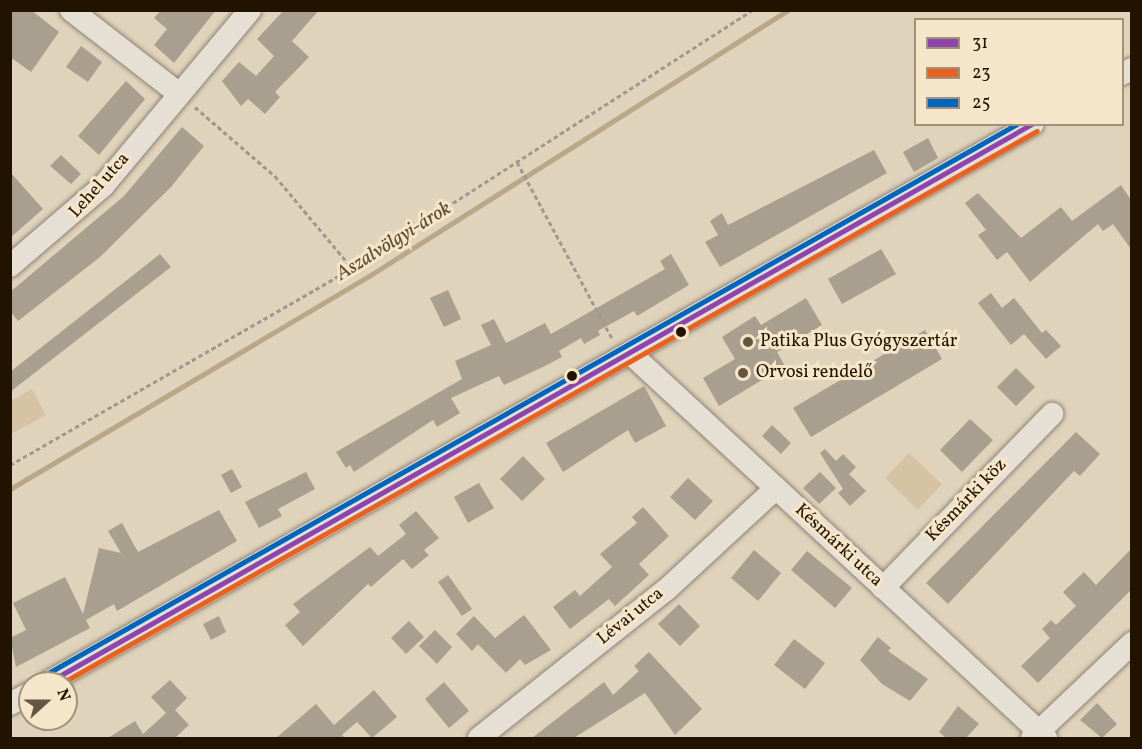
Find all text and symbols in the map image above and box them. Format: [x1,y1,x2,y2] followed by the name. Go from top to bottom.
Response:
[914,18,1124,126] legend
[972,31,988,56] text: 31
[972,61,990,86] text: 23
[972,91,990,116] text: 25
[65,149,135,223] street label: Lehel utca
[332,197,456,287] water label: Aszalvölgyi-árok
[675,326,687,338] unlabelled marker
[760,331,957,353] place label: Patika Plus Gyógyszertár
[741,335,755,349] marker: Patika Plus Gyógyszertár
[756,362,873,384] place label: Orvosi rendelő
[734,364,752,382] marker: Orvosi rendelő
[566,370,578,382] unlabelled marker
[922,455,1012,547] street label: Késmárki köz
[790,500,886,592] street label: Késmárki utca
[593,584,669,650] street label: Lévai utca
[18,671,78,731] north arrow
[51,686,75,705] text: N

